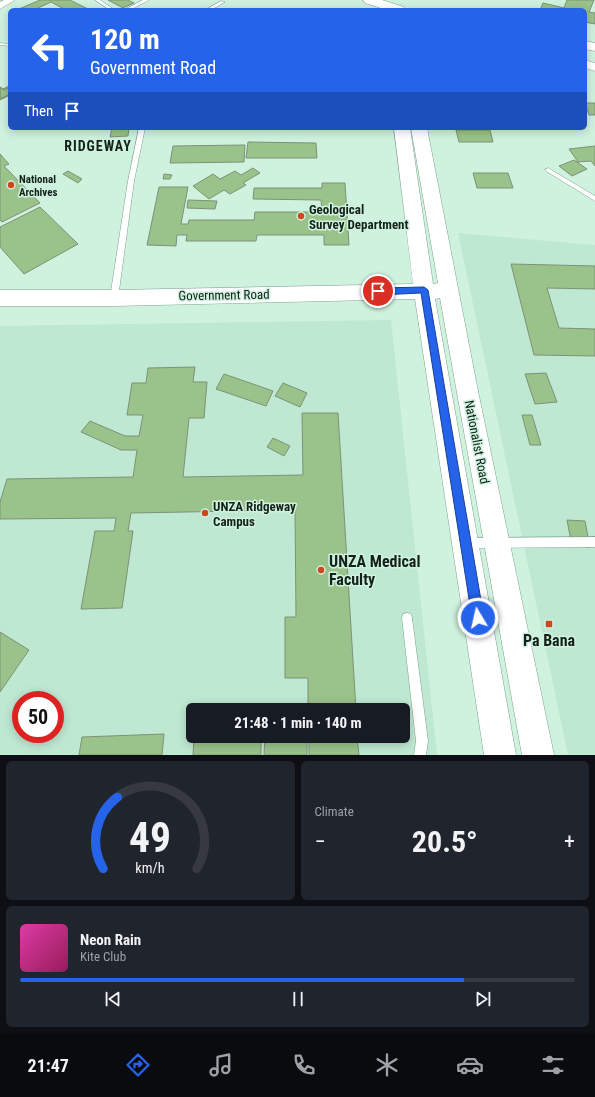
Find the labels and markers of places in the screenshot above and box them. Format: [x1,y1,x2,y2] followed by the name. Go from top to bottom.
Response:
[19,173,57,199] place label: National Archives
[6,180,16,190] marker: National Archives
[309,202,408,232] place label: Geological Survey Department
[296,211,306,221] marker: Geological Survey Department
[361,274,395,308] pin
[213,499,296,529] place label: UNZA Ridgeway Campus
[200,508,210,518] marker: UNZA Ridgeway Campus
[329,552,420,589] place label: UNZA Medical Faculty
[316,565,326,575] marker: UNZA Medical Faculty
[544,619,554,629] marker: Pa Bana
[523,631,576,650] place label: Pa Bana

